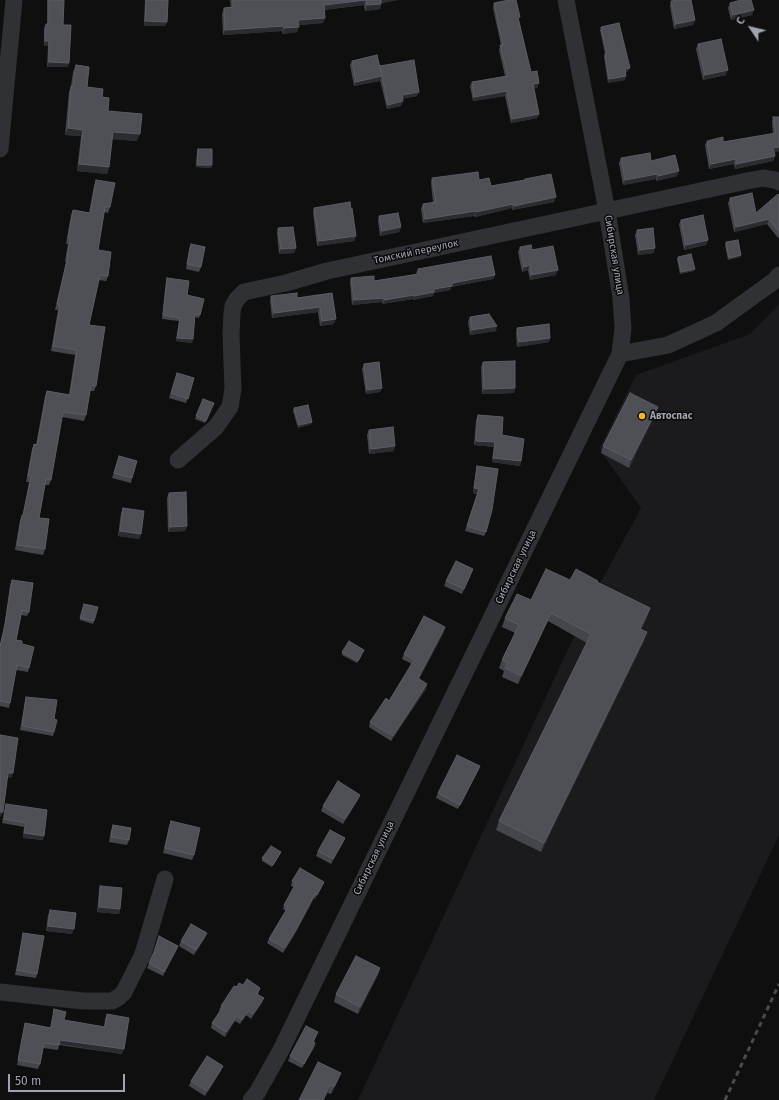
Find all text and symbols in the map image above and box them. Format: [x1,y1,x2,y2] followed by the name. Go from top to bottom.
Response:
[731,8,771,48] north arrow
[734,15,748,27] text: С
[602,214,626,296] street label: Сибирская улица
[373,237,459,267] street label: Томский переулок
[650,410,692,422] place label: Автоспас
[637,411,647,421] marker: Автоспас
[493,528,539,606] street label: Сибирская улица
[351,819,397,897] street label: Сибирская улица
[10,1066,127,1092] scale bar
[15,1074,41,1088] text: 50 m

